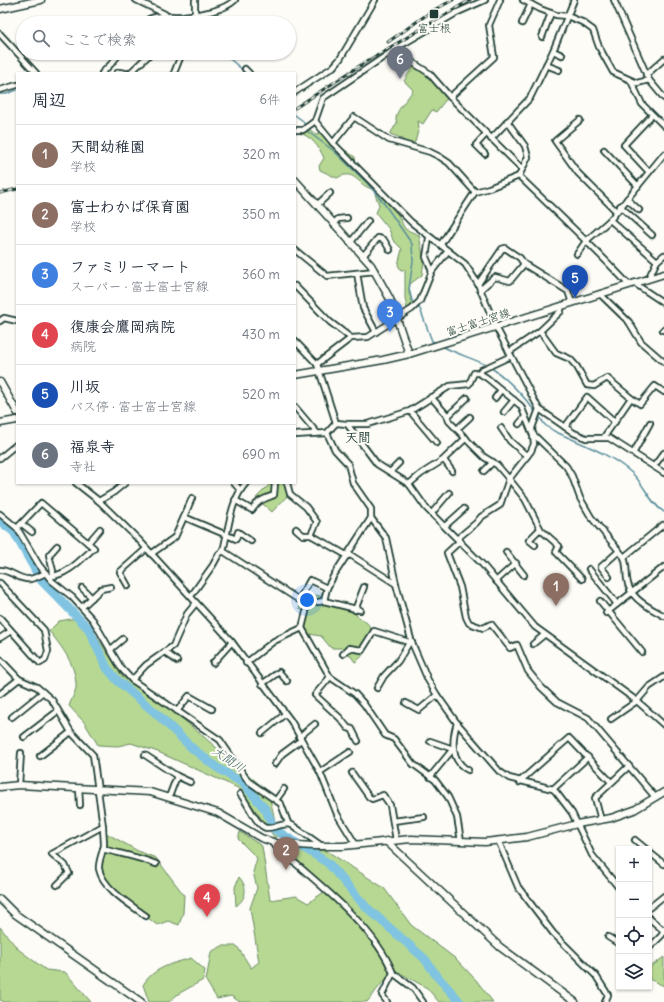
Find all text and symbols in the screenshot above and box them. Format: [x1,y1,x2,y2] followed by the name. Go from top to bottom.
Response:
[428,8,440,20] marker: 富士根
[16,16,296,60] search box
[418,21,451,35] place label: 富士根
[30,27,52,49] icon: search
[62,30,137,49] text: ここで検索
[387,46,413,79] pin: 6
[32,89,66,111] text: 周辺
[259,91,280,108] text: 6件
[70,137,145,156] text: 天間幼稚園
[42,146,48,163] text: 1
[242,146,280,163] text: 320 m
[70,158,96,175] text: 学校
[70,197,190,216] text: 富士わかば保育園
[41,206,49,223] text: 2
[242,206,280,223] text: 350 m
[70,218,96,235] text: 学校
[70,257,191,276] text: ファミリーマート
[562,265,588,298] pin: 5
[41,266,49,283] text: 3
[242,266,280,283] text: 360 m
[70,278,209,295] text: スーパー · 富士富士宮線
[377,299,403,332] pin: 3
[444,305,512,339] street label: 富士富士宮線
[70,317,175,336] text: 復康会鷹岡病院
[41,326,49,343] text: 4
[242,326,280,343] text: 430 m
[70,338,96,355] text: 病院
[70,377,100,396] text: 川坂
[41,386,49,403] text: 5
[242,386,280,403] text: 520 m
[70,398,196,415] text: バス停 · 富士富士宮線
[345,429,371,446] district label: 天間
[70,437,115,456] text: 福泉寺
[41,446,49,463] text: 6
[242,446,280,463] text: 690 m
[70,458,96,475] text: 寺社
[543,573,569,606] pin: 1
[297,590,317,610] your location
[210,743,248,775] water label: 大間川
[273,837,299,870] pin: 2
[616,846,652,990] map controls
[616,846,652,882] button: +
[616,882,652,918] button: −
[194,884,220,917] pin: 4
[616,918,652,954] button: locate
[616,954,652,990] button: layers

